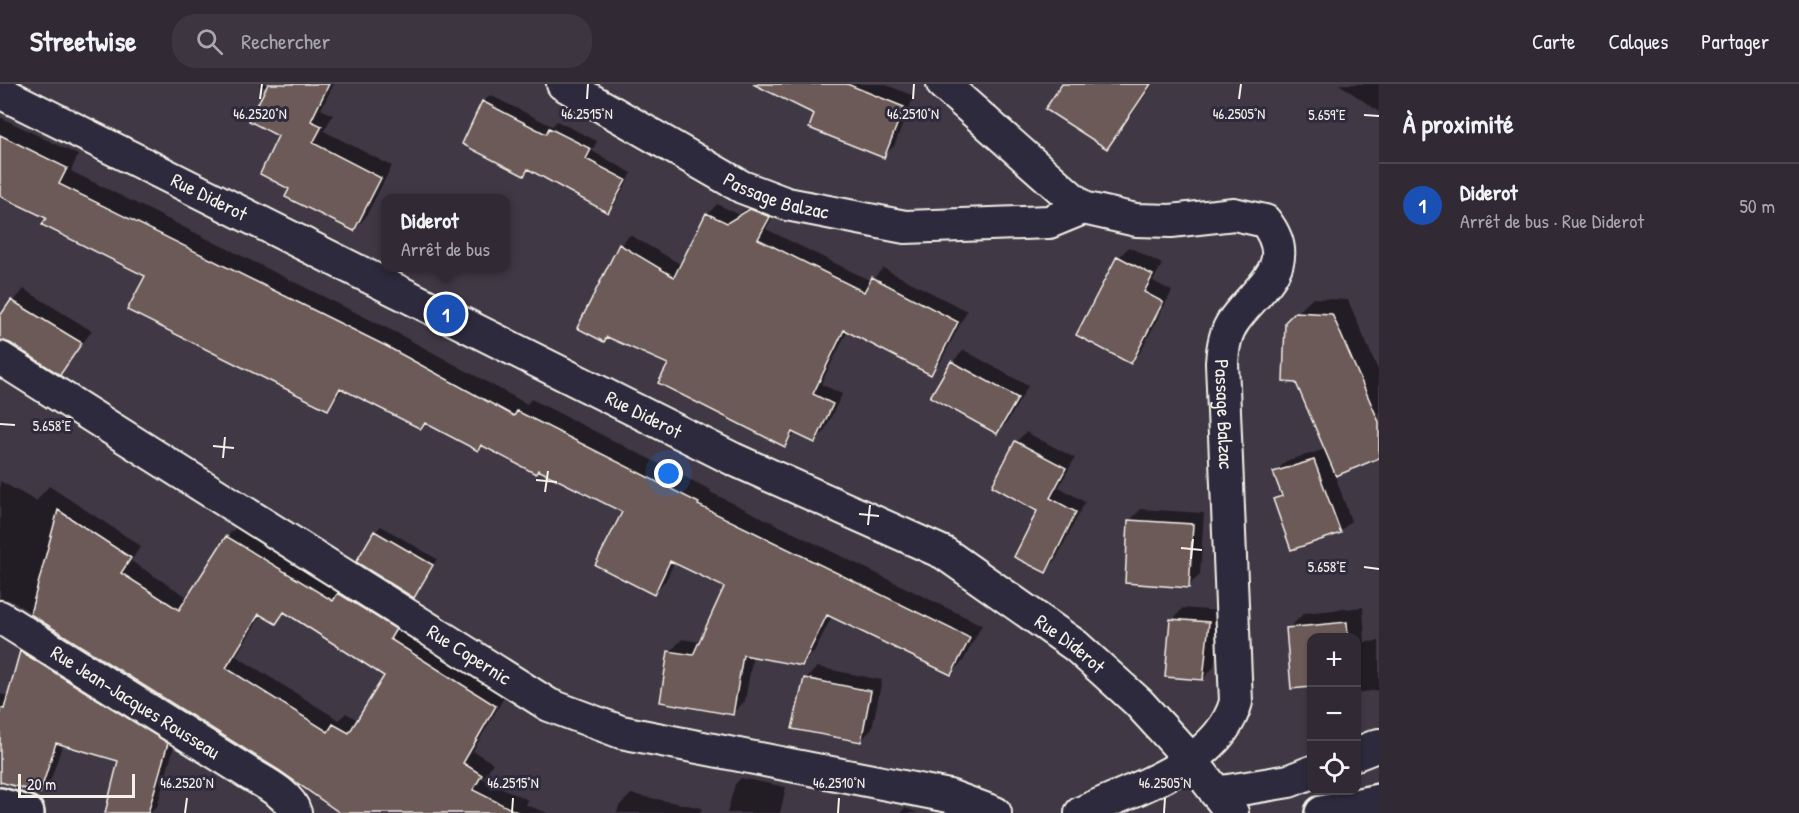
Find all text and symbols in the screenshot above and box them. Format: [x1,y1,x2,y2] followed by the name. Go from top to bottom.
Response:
[172,14,592,68] search box
[30,22,136,60] text: Streetwise
[193,25,226,58] icon: search
[241,26,330,56] text: Rechercher
[1532,27,1575,56] text: Carte
[1608,27,1668,56] text: Calques
[1701,27,1769,56] text: Partager
[233,103,287,124] text: 46.2520°N
[561,103,613,124] text: 46.2515°N
[887,103,939,124] text: 46.2510°N
[1213,103,1265,124] text: 46.2505°N
[1308,104,1346,125] text: 5.659°E
[1403,106,1514,141] text: À proximité
[719,165,831,225] street label: Passage Balzac
[167,166,253,227] street label: Rue Diderot
[1460,177,1518,207] text: Diderot
[1419,192,1426,219] text: 1
[1739,192,1775,219] text: 50 m
[381,194,510,272] popup
[401,205,459,235] text: Diderot
[1460,207,1644,234] text: Arrêt de bus · Rue Diderot
[401,235,490,262] text: Arrêt de bus
[426,292,466,336] pin: 1
[1209,359,1240,470] street label: Passage Balzac
[601,383,688,445] street label: Rue Diderot
[33,415,72,436] text: 5.658°E
[654,459,683,488] your location
[1308,556,1347,577] text: 5.658°E
[1030,607,1112,680] street label: Rue Diderot
[422,618,517,691] street label: Rue Copernic
[1307,633,1361,795] map controls
[1307,633,1361,687] button: +
[46,638,225,765] street label: Rue Jean-Jacques Rousseau
[1307,687,1361,741] button: −
[1307,741,1361,795] button: locate
[18,771,135,798] scale bar
[160,772,214,793] text: 46.2520°N
[487,772,539,793] text: 46.2515°N
[813,772,865,793] text: 46.2510°N
[1139,772,1191,793] text: 46.2505°N
[27,773,56,795] text: 20 m

